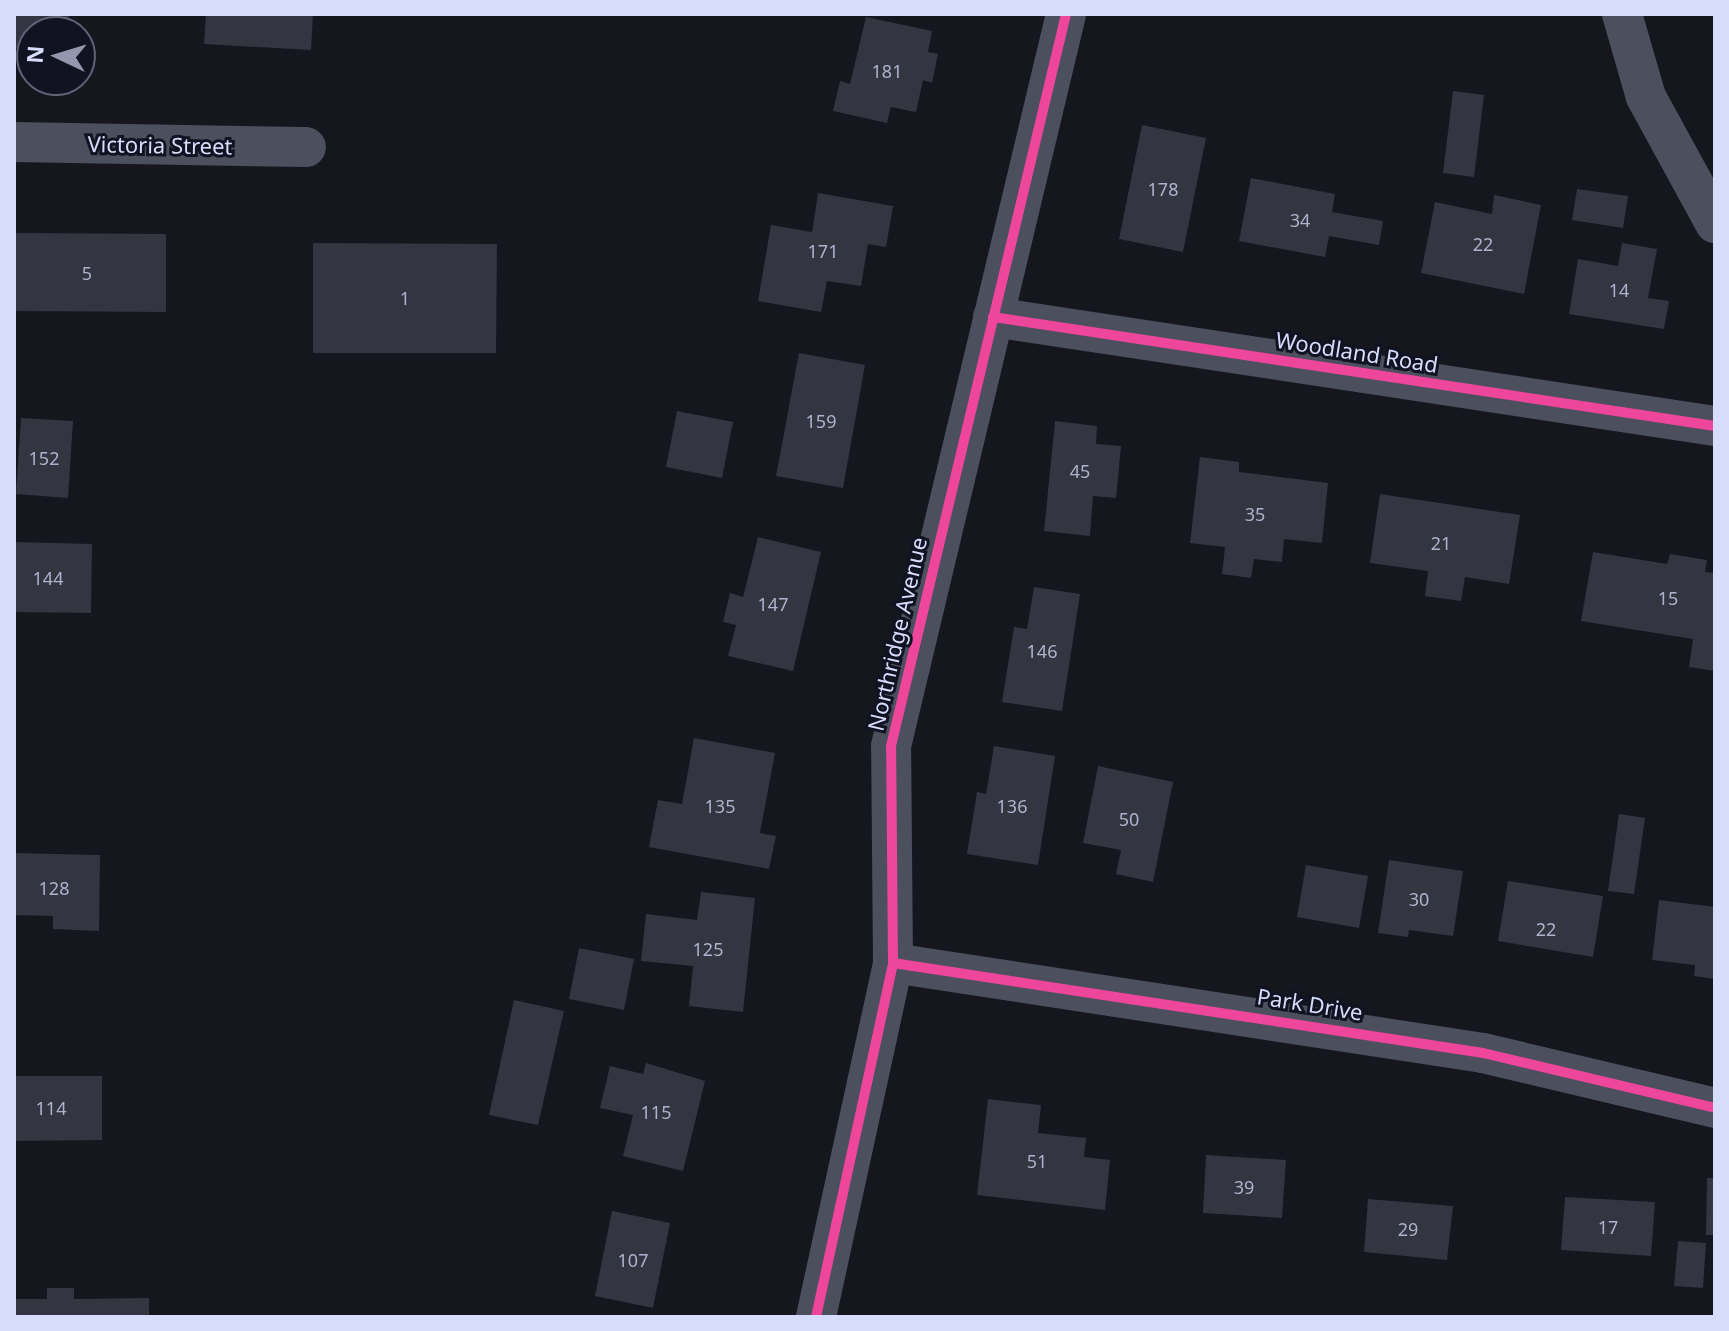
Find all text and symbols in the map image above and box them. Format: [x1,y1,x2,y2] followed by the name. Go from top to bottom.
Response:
[16,16,96,96] north arrow
[18,45,50,64] text: N
[872,60,902,82] house number: 181
[87,131,233,159] street label: Victoria Street
[1148,178,1178,200] house number: 178
[1290,209,1310,231] house number: 34
[1473,233,1493,255] house number: 22
[808,240,838,262] house number: 171
[82,262,92,284] house number: 5
[1609,279,1629,301] house number: 14
[400,287,410,309] house number: 1
[1274,326,1440,378] street label: Woodland Road
[806,410,836,432] house number: 159
[29,447,59,469] house number: 152
[1070,460,1090,482] house number: 45
[1245,503,1265,525] house number: 35
[1431,532,1451,554] house number: 21
[862,535,932,733] street label: Northridge Avenue
[33,567,63,589] house number: 144
[1658,587,1678,609] house number: 15
[758,593,788,615] house number: 147
[1027,640,1057,662] house number: 146
[705,795,735,817] house number: 135
[997,795,1027,817] house number: 136
[1119,808,1139,830] house number: 50
[39,877,69,899] house number: 128
[1409,888,1429,910] house number: 30
[1536,918,1556,940] house number: 22
[693,938,723,960] house number: 125
[1255,983,1365,1025] street label: Park Drive
[36,1097,66,1119] house number: 114
[641,1101,671,1123] house number: 115
[1027,1150,1047,1172] house number: 51
[1234,1176,1254,1198] house number: 39
[1598,1216,1618,1238] house number: 17
[1398,1218,1418,1240] house number: 29
[618,1249,648,1271] house number: 107

